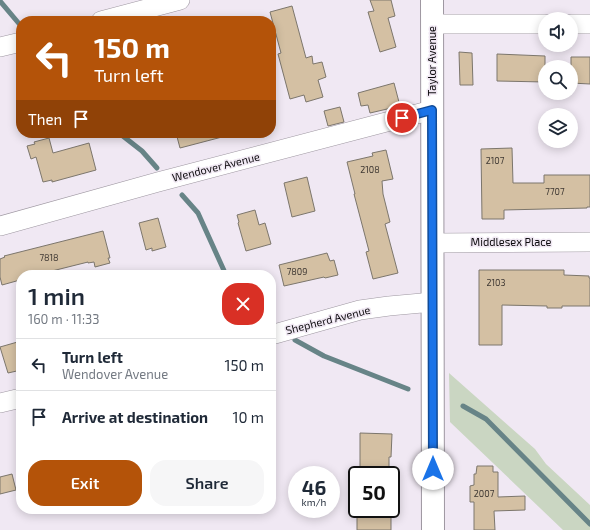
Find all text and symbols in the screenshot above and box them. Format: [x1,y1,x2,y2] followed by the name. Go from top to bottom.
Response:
[538,12,578,148] map controls
[538,12,578,52] button: sound
[425,26,438,96] street label: Taylor Avenue
[94,30,170,64] text: 150 m
[28,32,80,84] icon: left
[538,60,578,100] button: search
[94,64,164,86] text: Turn left
[385,101,419,135] pin
[391,107,413,129] icon: arrive
[70,108,92,130] icon: arrive
[538,108,578,148] button: layers
[28,110,62,128] text: Then
[171,149,261,184] street label: Wendover Avenue
[486,155,505,166] house number: 2107
[360,164,380,175] house number: 2108
[545,186,565,197] house number: 7707
[471,235,552,248] street label: Middlesex Place
[39,252,59,263] house number: 7818
[287,266,307,277] house number: 7809
[486,277,506,288] house number: 2103
[28,281,85,310] text: 1 min
[222,283,264,325] button: close
[284,303,372,336] street label: Shepherd Avenue
[28,311,99,327] text: 160 m · 11:33
[62,348,123,366] text: Turn left
[28,354,50,376] icon: left
[224,356,264,374] text: 150 m
[62,366,168,382] text: Wendover Avenue
[28,406,50,428] icon: arrive
[62,408,208,426] text: Arrive at destination
[232,408,264,426] text: 10 m
[412,448,454,490] position arrow
[28,460,142,506] button: Exit
[150,460,264,506] button: Share
[348,466,400,518] speed limit sign: 50
[302,475,326,499] text: 46
[474,488,495,499] house number: 2007
[302,496,326,508] text: km/h

